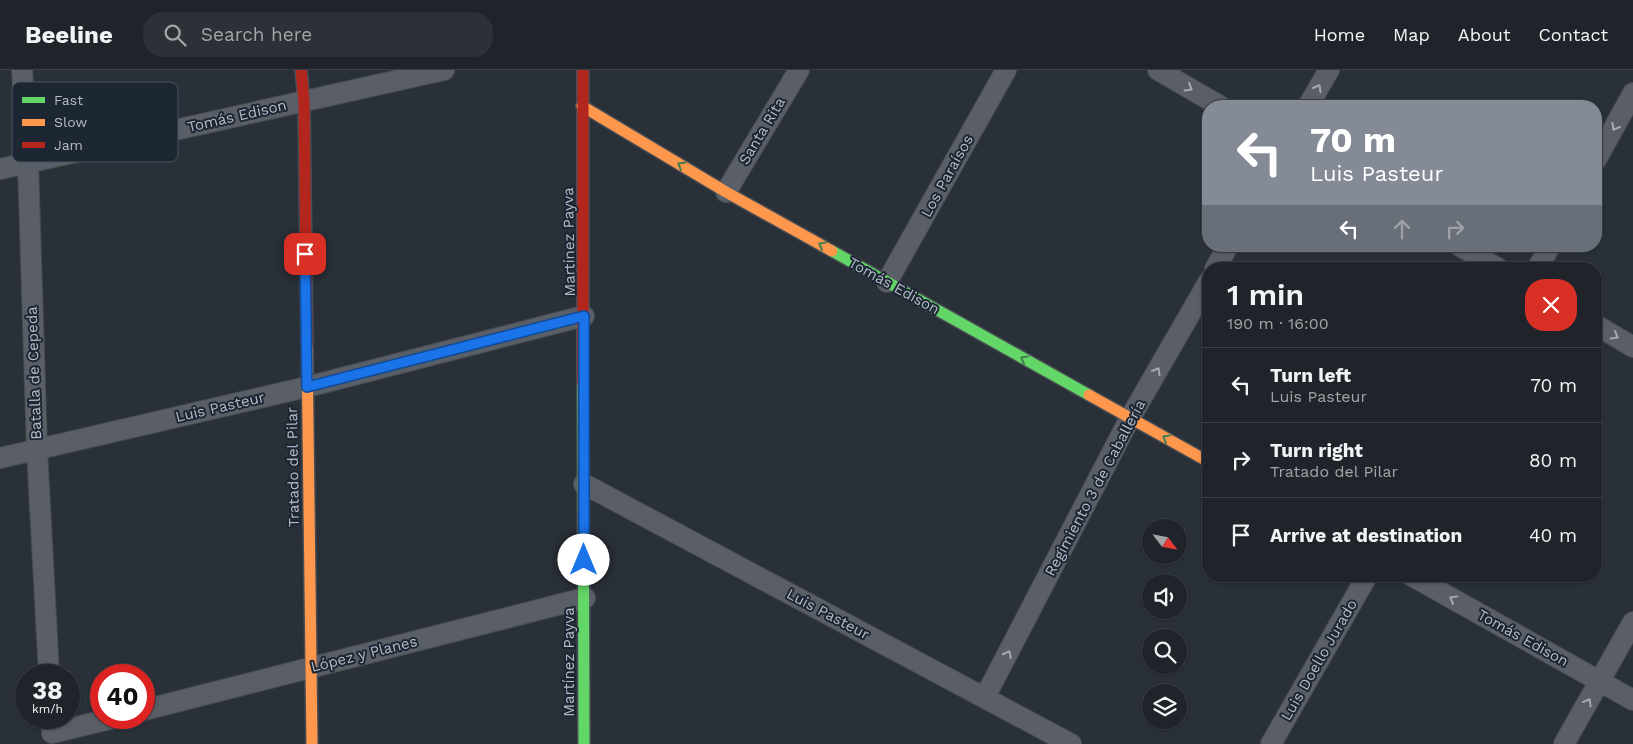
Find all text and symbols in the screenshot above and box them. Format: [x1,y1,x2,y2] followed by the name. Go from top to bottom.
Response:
[143,12,493,57] search box
[25,21,113,49] text: Beeline
[161,21,189,49] icon: search
[201,23,312,46] text: Search here
[1314,24,1365,45] text: Home
[1393,24,1430,45] text: Map
[1458,24,1510,45] text: About
[1538,24,1608,45] text: Contact
[12,82,178,162] legend
[1183,82,1192,92] one-way arrow
[1312,85,1322,94] one-way arrow
[54,92,83,108] text: Fast
[735,94,789,168] street label: Santa Rita
[186,96,288,136] street label: Tomás Edison
[54,114,87,130] text: Slow
[1310,119,1396,161] text: 70 m
[1227,120,1292,185] icon: left
[1611,121,1621,130] one-way arrow
[917,131,977,220] street label: Los Paraísos
[54,137,83,153] text: Jam
[677,161,686,171] one-way arrow
[1310,161,1443,186] text: Luis Pasteur
[559,187,579,297] street label: Martínez Payva
[1335,215,1363,243] icon: left
[1388,215,1416,243] icon: ahead
[1441,215,1469,243] icon: right
[284,233,326,275] pin
[291,240,319,268] icon: arrive
[818,242,827,252] one-way arrow
[845,254,943,318] street label: Tomás Edison
[1227,277,1304,312] text: 1 min
[1525,279,1577,331] button: close
[23,306,45,440] street label: Batalla de Cepeda
[1227,314,1329,333] text: 190 m · 16:00
[1609,330,1618,340] one-way arrow
[1021,355,1030,365] one-way arrow
[1270,364,1351,387] text: Turn left
[1151,368,1161,377] one-way arrow
[1227,371,1255,399] icon: left
[1530,374,1577,397] text: 70 m
[1270,387,1367,406] text: Luis Pasteur
[174,388,266,426] street label: Luis Pasteur
[1041,396,1149,579] street label: Regimiento 3 de Caballería
[283,407,303,527] street label: Tratado del Pilar
[1163,435,1172,445] one-way arrow
[1270,439,1363,462] text: Turn right
[1227,446,1255,474] icon: right
[1529,449,1577,472] text: 80 m
[1270,462,1398,481] text: Tratado del Pilar
[1142,519,1188,564] north arrow
[1142,519,1187,729] map controls
[1227,521,1255,549] icon: arrive
[1270,524,1462,547] text: Arrive at destination
[1529,524,1577,547] text: 40 m
[557,533,609,585] position arrow
[1142,574,1187,619] button: sound
[784,585,872,643] street label: Luis Pasteur
[1449,595,1458,605] one-way arrow
[1277,596,1361,724] street label: Luis Doello Jurado
[1474,606,1572,670] street label: Tomás Edison
[560,607,578,717] street label: Martínez Payva
[1142,629,1187,674] button: search
[309,632,419,676] street label: López y Planes
[1002,650,1012,659] one-way arrow
[90,664,155,729] speed limit sign: 40
[32,676,63,705] text: 38
[1142,684,1187,729] button: layers
[1582,698,1592,707] one-way arrow
[32,702,63,716] text: km/h

